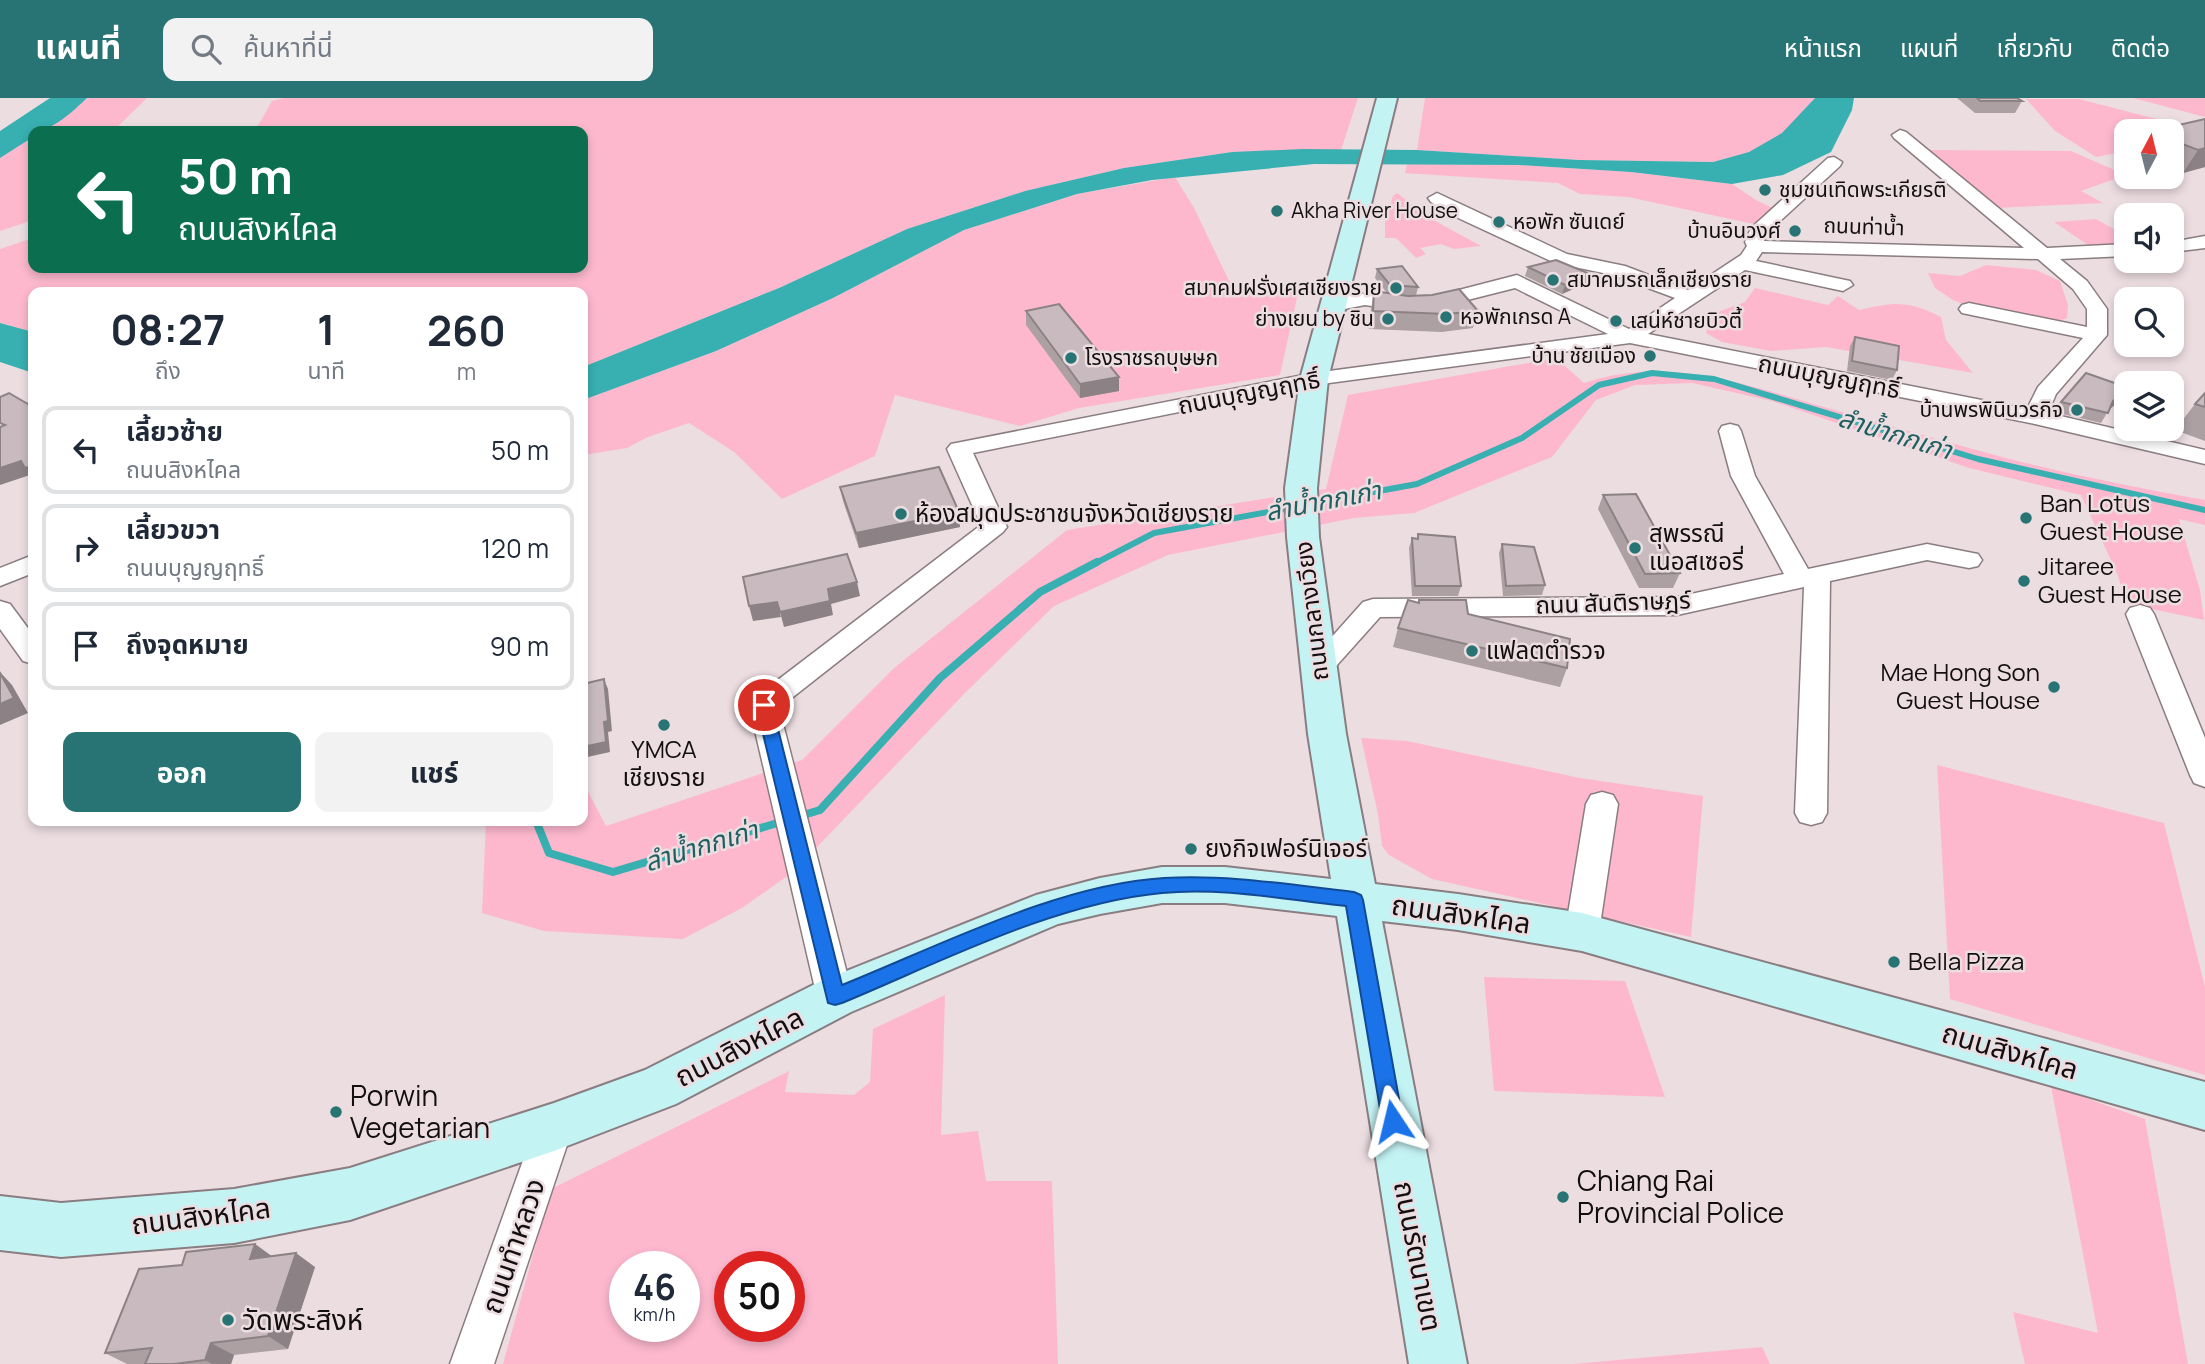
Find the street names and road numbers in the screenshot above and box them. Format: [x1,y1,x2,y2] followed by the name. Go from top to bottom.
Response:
[1823,211,1905,241] street label: ถนนท่าน้ำ
[1755,346,1904,406] street label: ถนนบุญญฤทธิ์
[1175,362,1323,421] street label: ถนนบุญญฤทธิ์
[1286,539,1335,683] street label: ถนนกลางเวียง
[1535,582,1692,621] street label: ถนน สันติราษฎร์
[1389,884,1533,942] street label: ถนนสิงหไคล
[668,997,810,1095] street label: ถนนสิงหไคล
[1938,1012,2083,1088] street label: ถนนสิงหไคล
[471,1173,553,1318] street label: ถนนทำหลวง
[1386,1177,1452,1334] street label: ถนนรัตนาเขต
[129,1188,273,1242] street label: ถนนสิงหไคล

